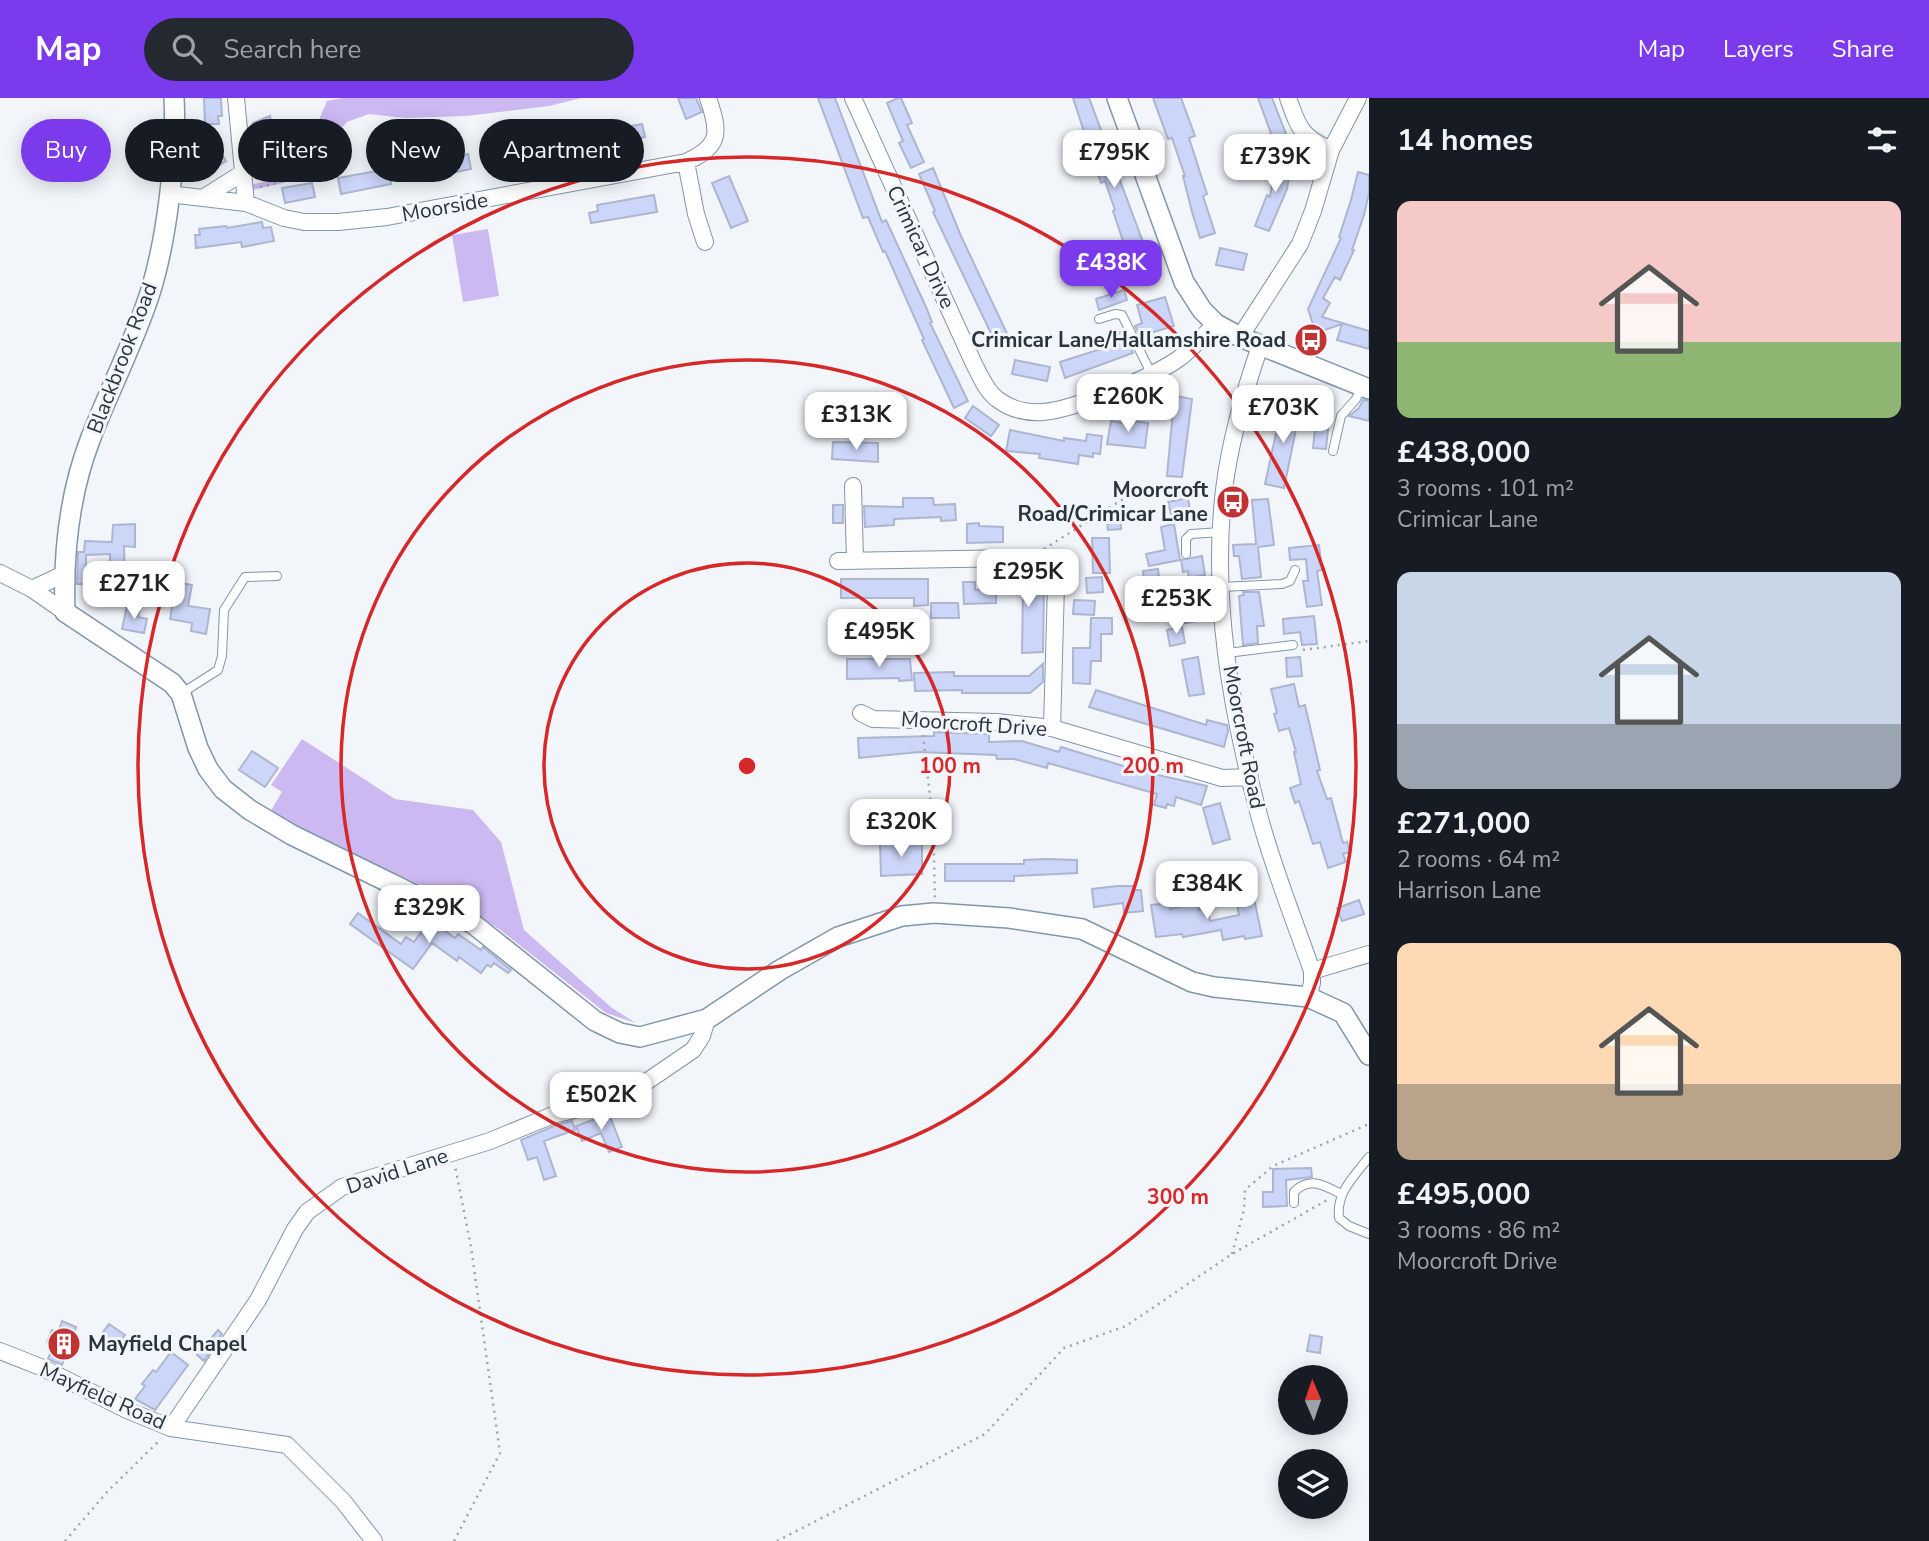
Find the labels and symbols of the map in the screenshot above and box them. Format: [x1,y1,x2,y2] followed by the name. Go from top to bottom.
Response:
[1065,130,1163,190] pin: £795K
[1226,134,1324,194] pin: £739K
[880,181,962,313] street label: Crimicar Drive
[400,186,490,228] street label: Moorside
[1062,240,1160,300] pin: £438K
[80,279,164,437] street label: Blackbrook Road
[1292,321,1330,359] bus stop icon: Crimicar Lane/Hallamshire Road
[971,326,1286,354] place label: Crimicar Lane/Hallamshire Road
[1079,374,1177,434] pin: £260K
[1234,386,1332,445] pin: £703K
[807,392,905,452] pin: £313K
[1018,476,1209,528] place label: Moorcroft Road/Crimicar Lane
[1214,483,1252,521] bus stop icon: Moorcroft Road/Crimicar Lane
[979,550,1077,609] pin: £295K
[85,561,183,621] pin: £271K
[1127,576,1225,636] pin: £253K
[830,610,928,669] pin: £495K
[1216,663,1272,811] street label: Moorcroft Road
[900,705,1048,743] street label: Moorcroft Drive
[919,752,981,780] text: 100 m
[1122,752,1184,780] text: 200 m
[735,754,759,778] centre of rings
[852,800,950,859] pin: £320K
[1158,862,1256,921] pin: £384K
[380,886,478,945] pin: £329K
[552,1072,650,1132] pin: £502K
[342,1141,452,1201] street label: David Lane
[1147,1183,1209,1211] text: 300 m
[45,1325,83,1363] building icon: Mayfield Chapel
[88,1330,247,1358] place label: Mayfield Chapel
[35,1356,171,1436] street label: Mayfield Road
[1278,1365,1348,1435] north arrow

